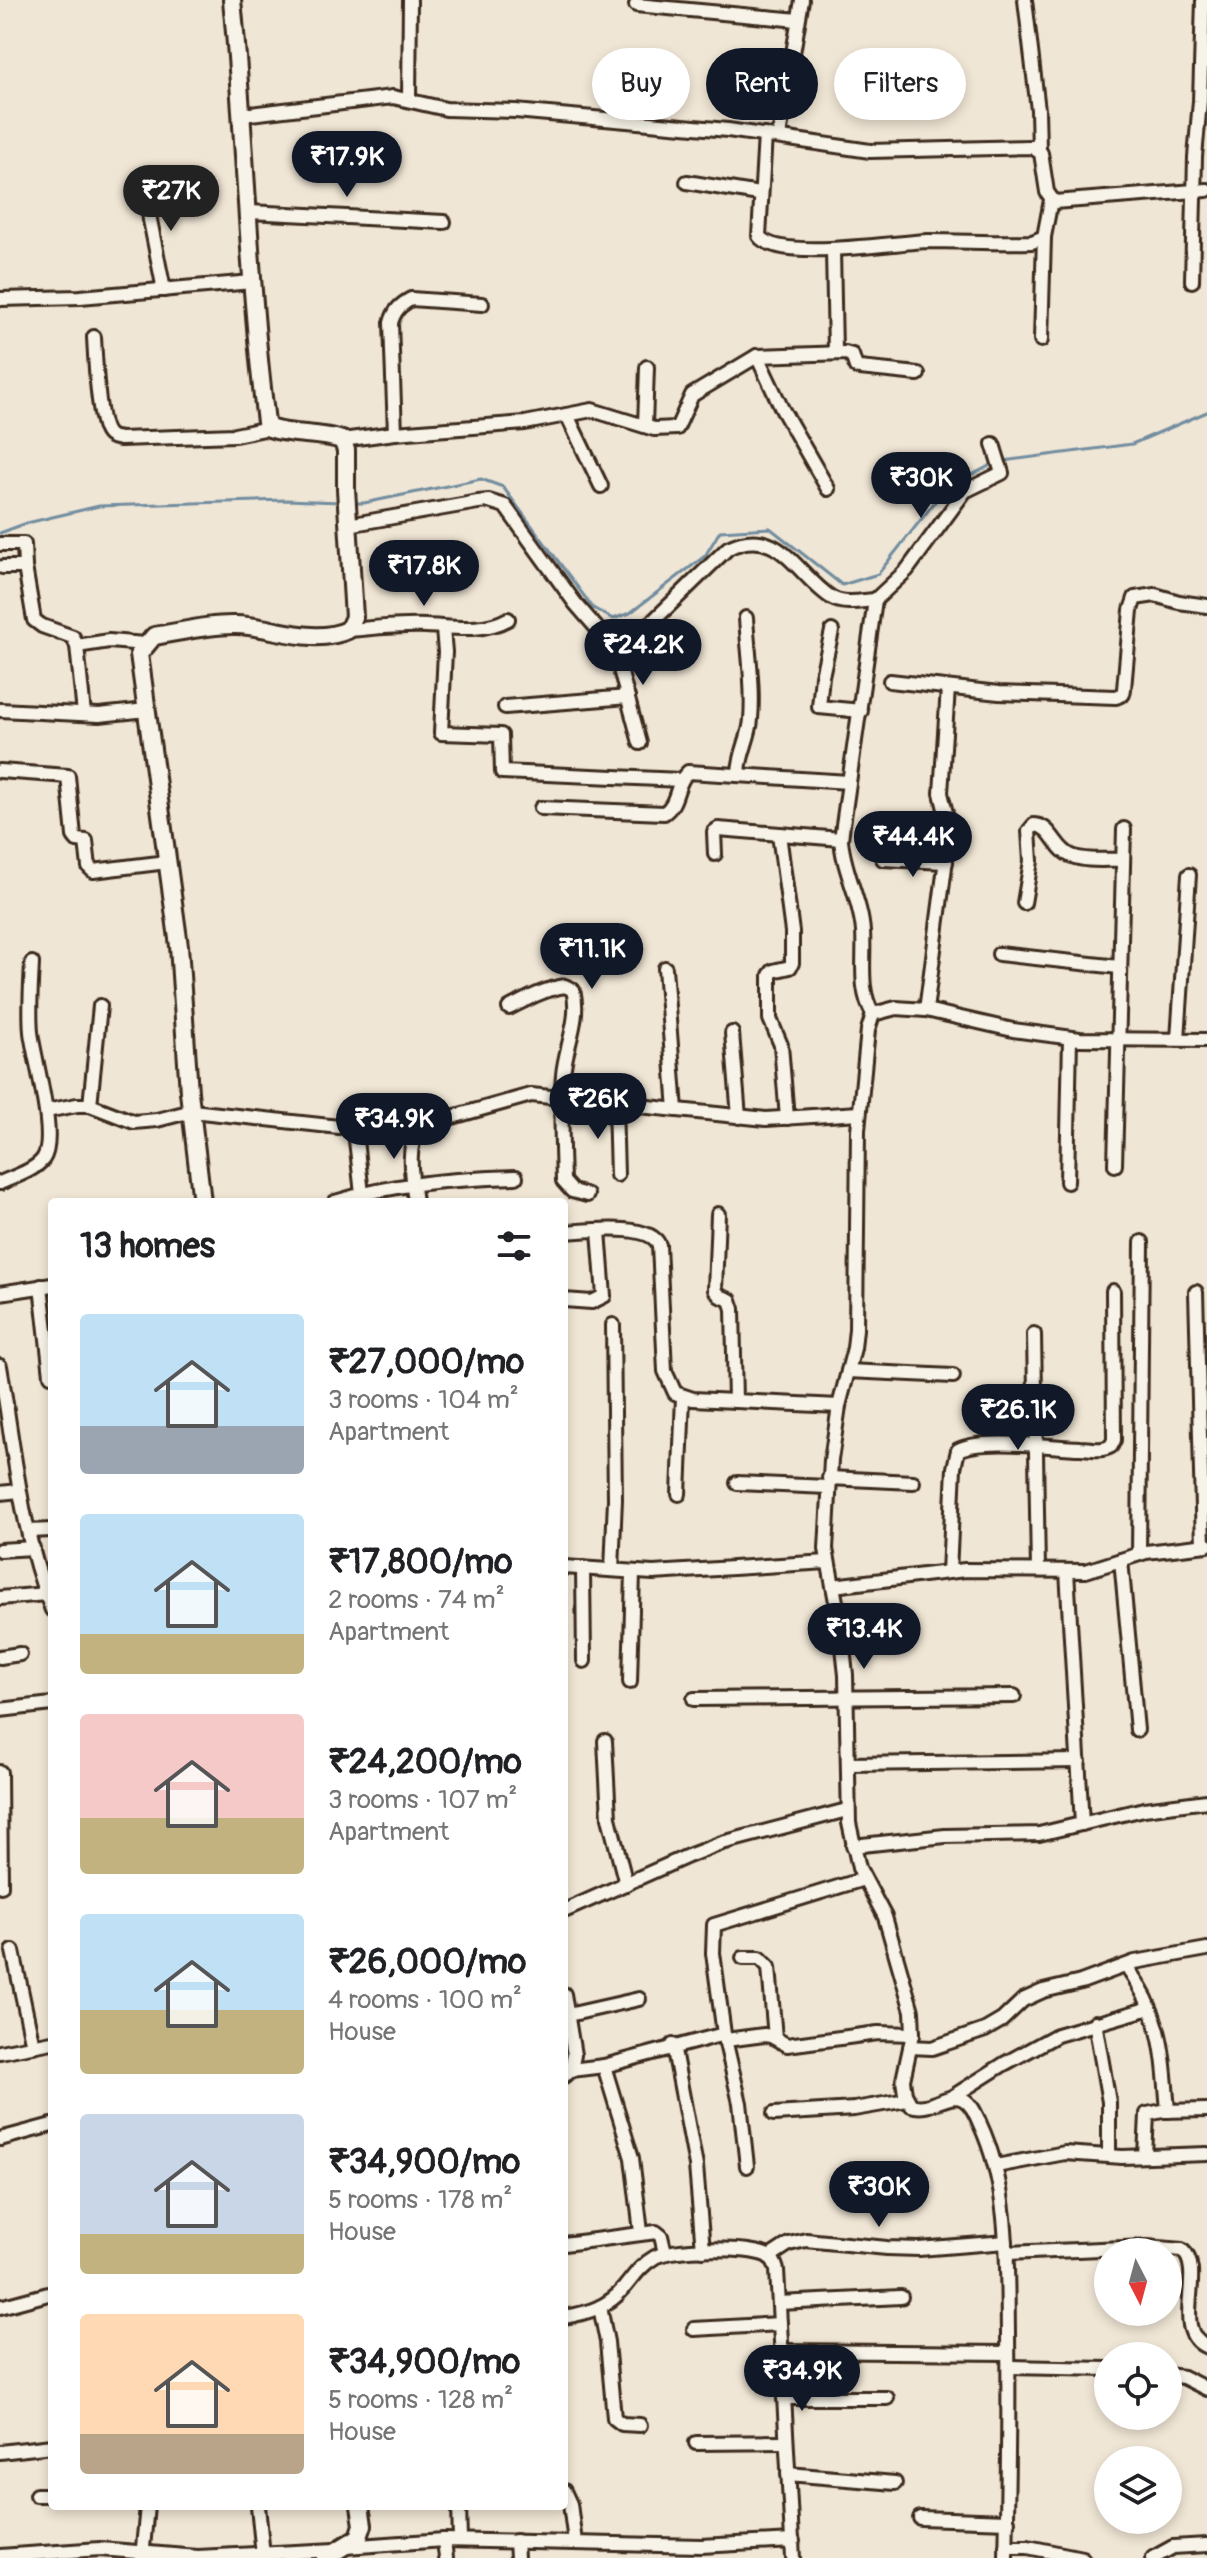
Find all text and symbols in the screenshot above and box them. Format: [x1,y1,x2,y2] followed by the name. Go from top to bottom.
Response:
[592,48,690,120] chip: Buy
[706,48,818,120] chip: Rent
[834,48,966,120] chip: Filters
[282,131,412,199] pin: ₹17.9K
[310,141,384,173] text: ₹17.9K
[124,165,218,233] pin: ₹27K
[141,175,201,207] text: ₹27K
[874,452,968,520] pin: ₹30K
[889,462,953,494] text: ₹30K
[359,540,489,608] pin: ₹17.8K
[387,550,461,582] text: ₹17.8K
[578,619,708,687] pin: ₹24.2K
[602,629,684,661] text: ₹24.2K
[848,811,978,879] pin: ₹44.4K
[872,821,954,853] text: ₹44.4K
[527,923,657,991] pin: ₹11.1K
[558,933,626,965] text: ₹11.1K
[551,1073,645,1141] pin: ₹26K
[568,1083,628,1115] text: ₹26K
[329,1093,459,1161] pin: ₹34.9K
[354,1103,434,1135] text: ₹34.9K
[492,1224,536,1268] icon: filters
[80,1225,215,1268] text: 13 homes
[328,1341,524,1384] text: ₹27,000/mo
[144,1346,240,1442] icon: home
[328,1384,519,1416] text: 3 rooms · 104 m²
[953,1384,1083,1452] pin: ₹26.1K
[980,1394,1056,1426] text: ₹26.1K
[328,1416,449,1448] text: Apartment
[328,1541,513,1584] text: ₹17,800/mo
[144,1546,240,1642] icon: home
[328,1584,505,1616] text: 2 rooms · 74 m²
[799,1603,929,1671] pin: ₹13.4K
[826,1613,902,1645] text: ₹13.4K
[328,1616,449,1648] text: Apartment
[328,1741,522,1784] text: ₹24,200/mo
[144,1746,240,1842] icon: home
[328,1784,517,1816] text: 3 rooms · 107 m²
[328,1816,449,1848] text: Apartment
[328,1941,526,1984] text: ₹26,000/mo
[144,1946,240,2042] icon: home
[328,1984,522,2016] text: 4 rooms · 100 m²
[328,2016,396,2048] text: House
[328,2141,520,2184] text: ₹34,900/mo
[144,2146,240,2242] icon: home
[832,2161,926,2229] pin: ₹30K
[847,2171,911,2203] text: ₹30K
[328,2184,512,2216] text: 5 rooms · 178 m²
[328,2216,396,2248] text: House
[1094,2238,1182,2326] north arrow
[1094,2238,1182,2534] map controls
[328,2341,520,2384] text: ₹34,900/mo
[1094,2342,1182,2430] button: locate
[737,2345,867,2413] pin: ₹34.9K
[144,2346,240,2442] icon: home
[762,2355,842,2387] text: ₹34.9K
[328,2384,513,2416] text: 5 rooms · 128 m²
[328,2416,396,2448] text: House
[1094,2446,1182,2534] button: layers

